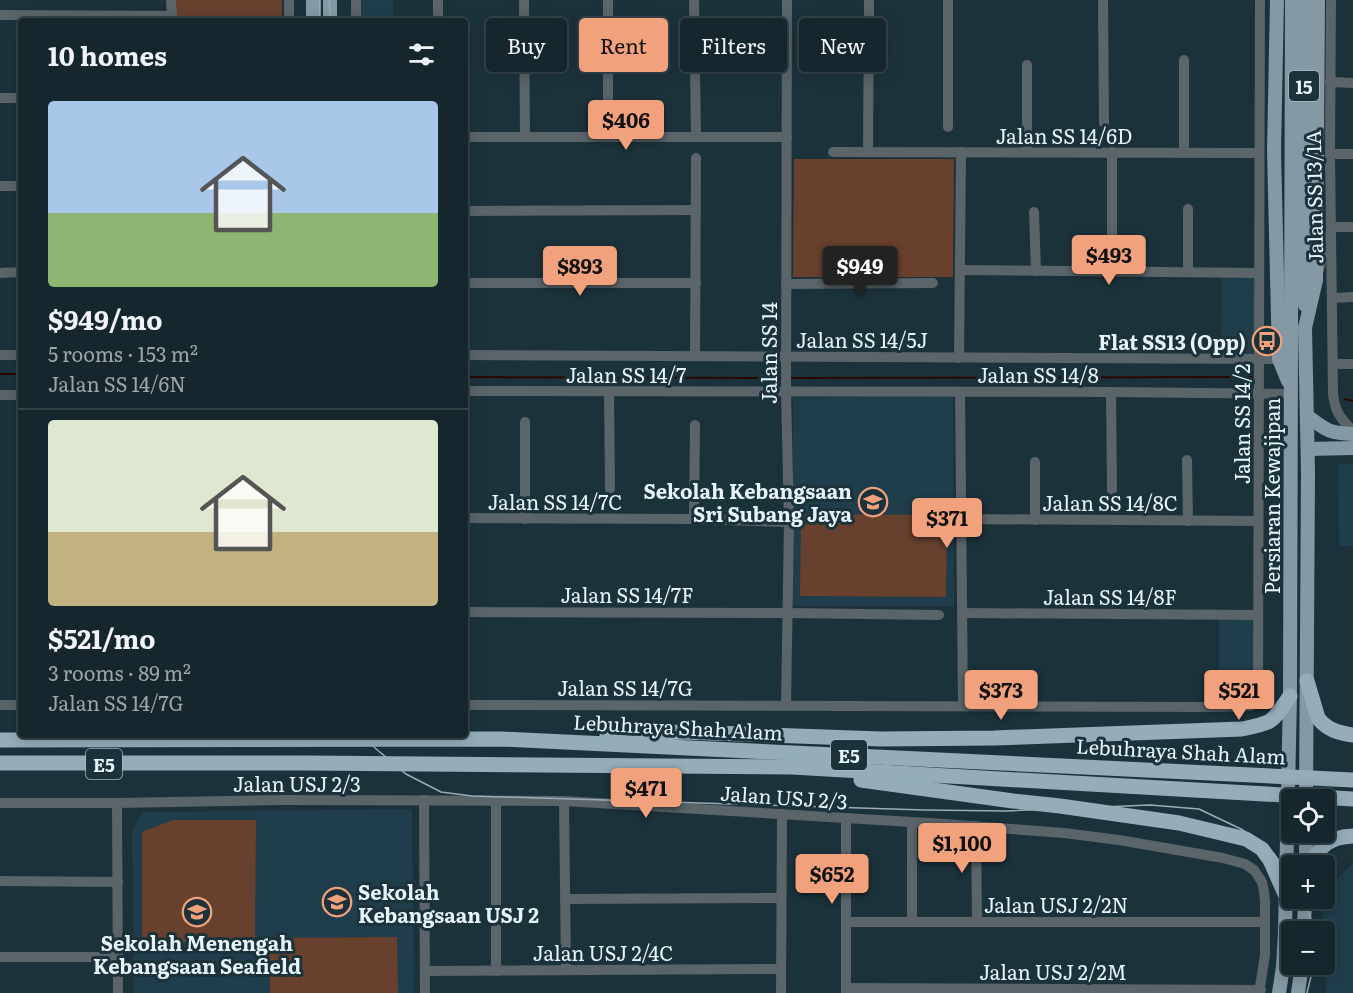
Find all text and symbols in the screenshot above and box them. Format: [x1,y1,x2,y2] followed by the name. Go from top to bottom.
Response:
[486,18,567,72] chip: Buy
[579,18,668,72] chip: Rent
[680,18,787,72] chip: Filters
[799,18,886,72] chip: New
[48,35,167,74] text: 10 homes
[405,38,438,71] icon: filters
[1289,71,1319,101] road number: 15
[590,100,662,151] pin: $406
[602,104,650,134] text: $406
[996,120,1132,150] street label: Jalan SS 14/6D
[1297,130,1329,264] street label: Jalan SS 13/1A
[189,140,297,248] icon: home
[1073,235,1145,286] pin: $493
[1086,239,1132,269] text: $493
[544,246,616,297] pin: $893
[824,246,896,297] pin: $949
[557,250,603,280] text: $893
[837,250,883,280] text: $949
[48,299,162,338] text: $949/mo
[753,302,783,404] street label: Jalan SS 14
[796,324,928,354] street label: Jalan SS 14/5J
[1251,325,1283,357] bus stop icon: Flat SS13 (Opp)
[1098,326,1246,356] place label: Flat SS13 (Opp)
[48,338,198,368] text: 5 rooms · 153 m²
[566,359,686,389] street label: Jalan SS 14/7
[977,359,1099,389] street label: Jalan SS 14/8
[1226,364,1256,484] street label: Jalan SS 14/2
[48,368,186,398] text: Jalan SS 14/6N
[1256,398,1286,594] street label: Persiaran Kewajipan
[189,459,297,567] icon: home
[643,475,852,528] place label: Sekolah Kebangsaan Sri Subang Jaya
[488,486,622,516] street label: Jalan SS 14/7C
[857,486,889,518] school or university icon: Sekolah Kebangsaan Sri Subang Jaya
[1042,487,1178,517] street label: Jalan SS 14/8C
[911,498,983,549] pin: $371
[926,502,968,532] text: $371
[561,579,693,609] street label: Jalan SS 14/7F
[1043,581,1177,611] street label: Jalan SS 14/8F
[48,618,156,657] text: $521/mo
[48,657,191,687] text: 3 rooms · 89 m²
[965,670,1037,721] pin: $373
[1203,670,1275,721] pin: $521
[557,672,693,702] street label: Jalan SS 14/7G
[979,674,1023,704] text: $373
[1218,674,1260,704] text: $521
[48,687,184,717] text: Jalan SS 14/7G
[572,706,784,746] street label: Lebuhraya Shah Alam
[1075,730,1287,770] street label: Lebuhraya Shah Alam
[831,740,867,770] road number: E5
[86,749,122,779] road number: E5
[233,768,361,798] street label: Jalan USJ 2/3
[610,768,682,819] pin: $471
[625,772,667,802] text: $471
[719,777,849,815] street label: Jalan USJ 2/3
[1281,789,1335,975] map controls
[1281,789,1335,843] button: locate
[913,823,1011,874] pin: $1,100
[932,827,992,857] text: $1,100
[796,854,868,905] pin: $652
[1281,855,1335,909] button: +
[810,858,854,888] text: $652
[358,876,539,929] place label: Sekolah Kebangsaan USJ 2
[321,886,353,918] school or university icon: Sekolah Kebangsaan USJ 2
[984,889,1128,919] street label: Jalan USJ 2/2N
[181,896,213,928] school or university icon: Sekolah Menengah Kebangsaan Seafield
[1281,921,1335,975] button: −
[93,927,301,980] place label: Sekolah Menengah Kebangsaan Seafield
[533,937,673,967] street label: Jalan USJ 2/4C
[979,956,1127,986] street label: Jalan USJ 2/2M

